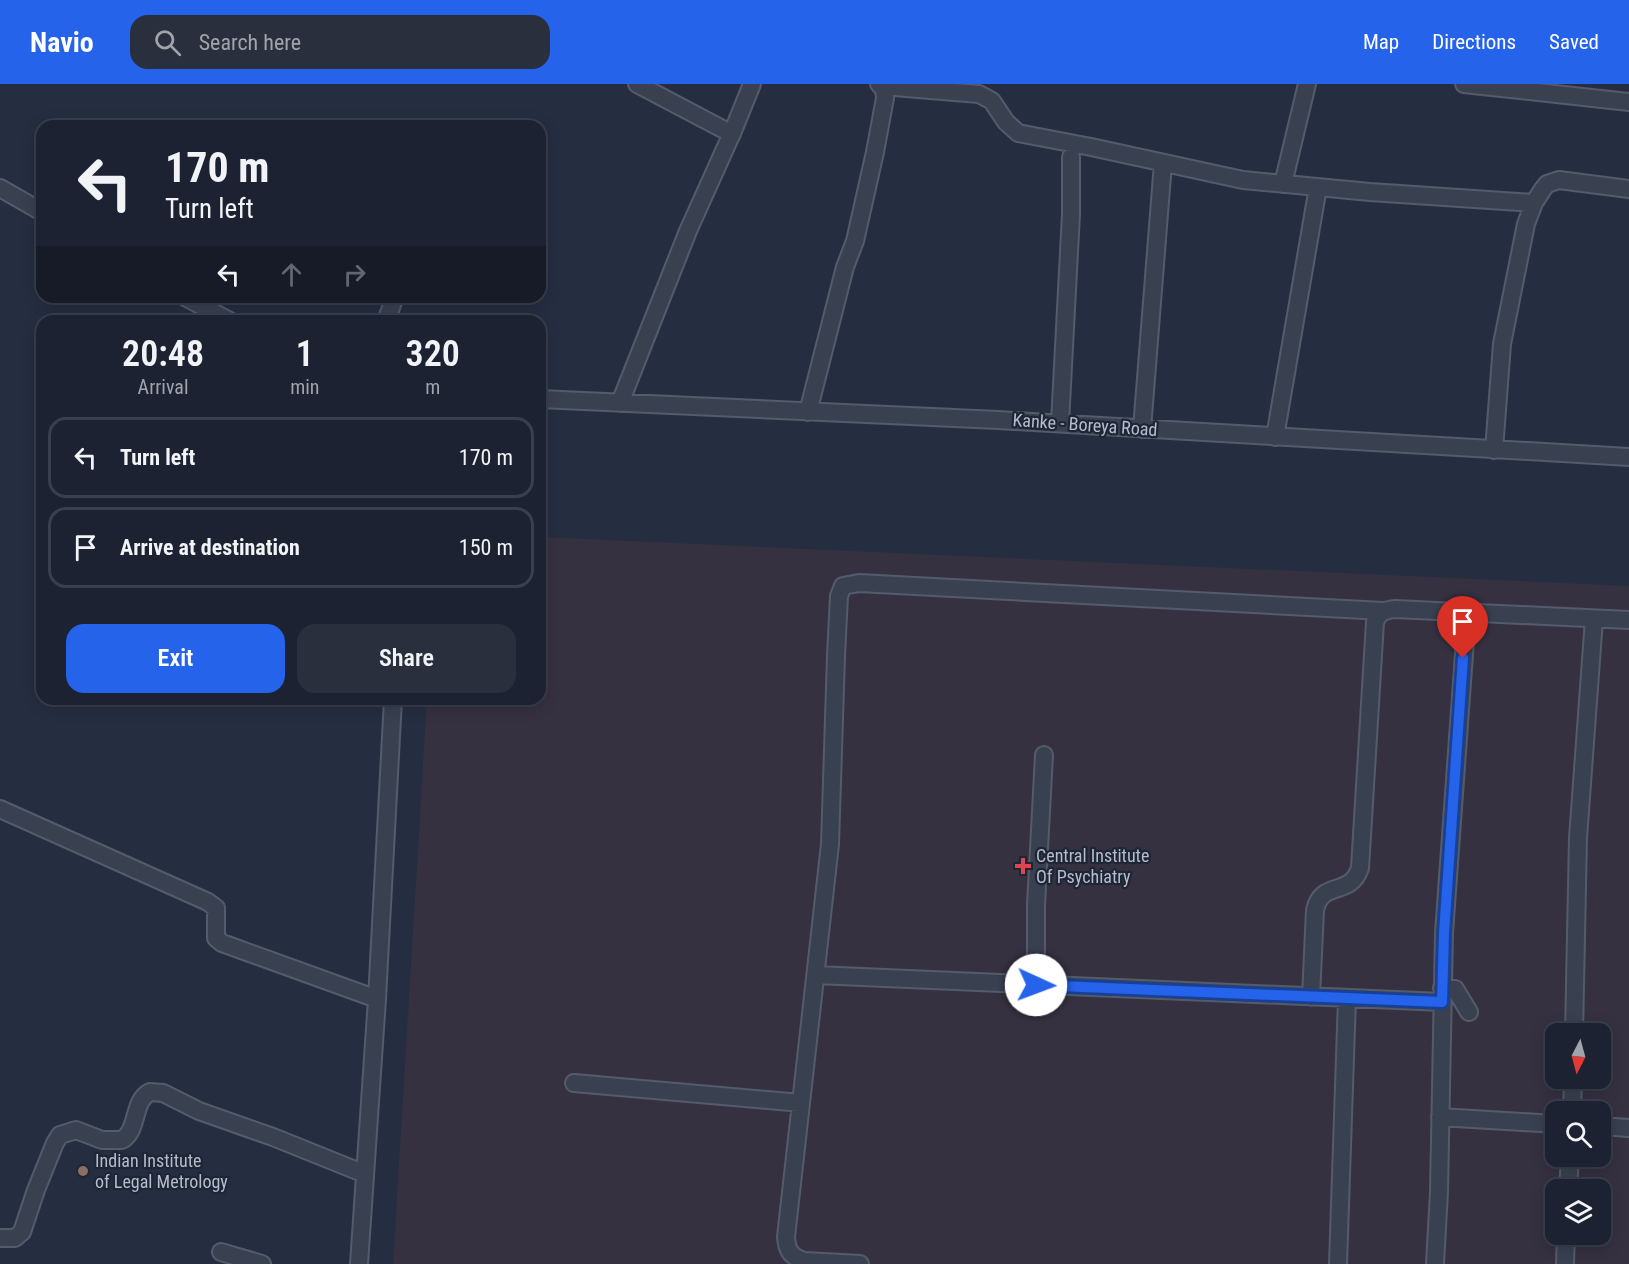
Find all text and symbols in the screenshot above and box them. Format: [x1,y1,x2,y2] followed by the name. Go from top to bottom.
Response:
[130,15,550,69] search box
[30,26,94,59] text: Navio
[151,26,184,59] icon: search
[199,30,301,55] text: Search here
[1363,30,1399,54] text: Map
[1432,30,1516,54] text: Directions
[1549,30,1599,54] text: Saved
[165,143,270,192] text: 170 m
[66,144,144,222] icon: left
[165,193,254,225] text: Turn left
[212,258,245,291] icon: left
[275,258,308,291] icon: ahead
[338,258,371,291] icon: right
[122,333,204,375] text: 20:48
[296,333,314,375] text: 1
[406,333,460,375] text: 320
[138,375,189,399] text: Arrival
[290,375,319,399] text: min
[425,375,440,399] text: m
[1012,409,1158,440] street label: Kanke - Boreya Road
[69,441,102,474] icon: left
[120,445,195,470] text: Turn left
[459,445,513,470] text: 170 m
[69,531,102,564] icon: arrive
[120,535,300,560] text: Arrive at destination
[459,535,513,560] text: 150 m
[1437,596,1488,658] pin
[1446,605,1479,638] icon: arrive
[66,624,285,693] button: Exit
[297,624,516,693] button: Share
[1036,845,1149,887] place label: Central Institute Of Psychiatry
[1014,857,1032,875] marker: Central Institute Of Psychiatry
[1004,953,1068,1017] position arrow
[1545,1023,1611,1089] north arrow
[1545,1023,1611,1245] map controls
[1545,1101,1611,1167] button: search
[95,1150,228,1192] place label: Indian Institute of Legal Metrology
[76,1164,90,1178] marker: Indian Institute of Legal Metrology
[1545,1179,1611,1245] button: layers

